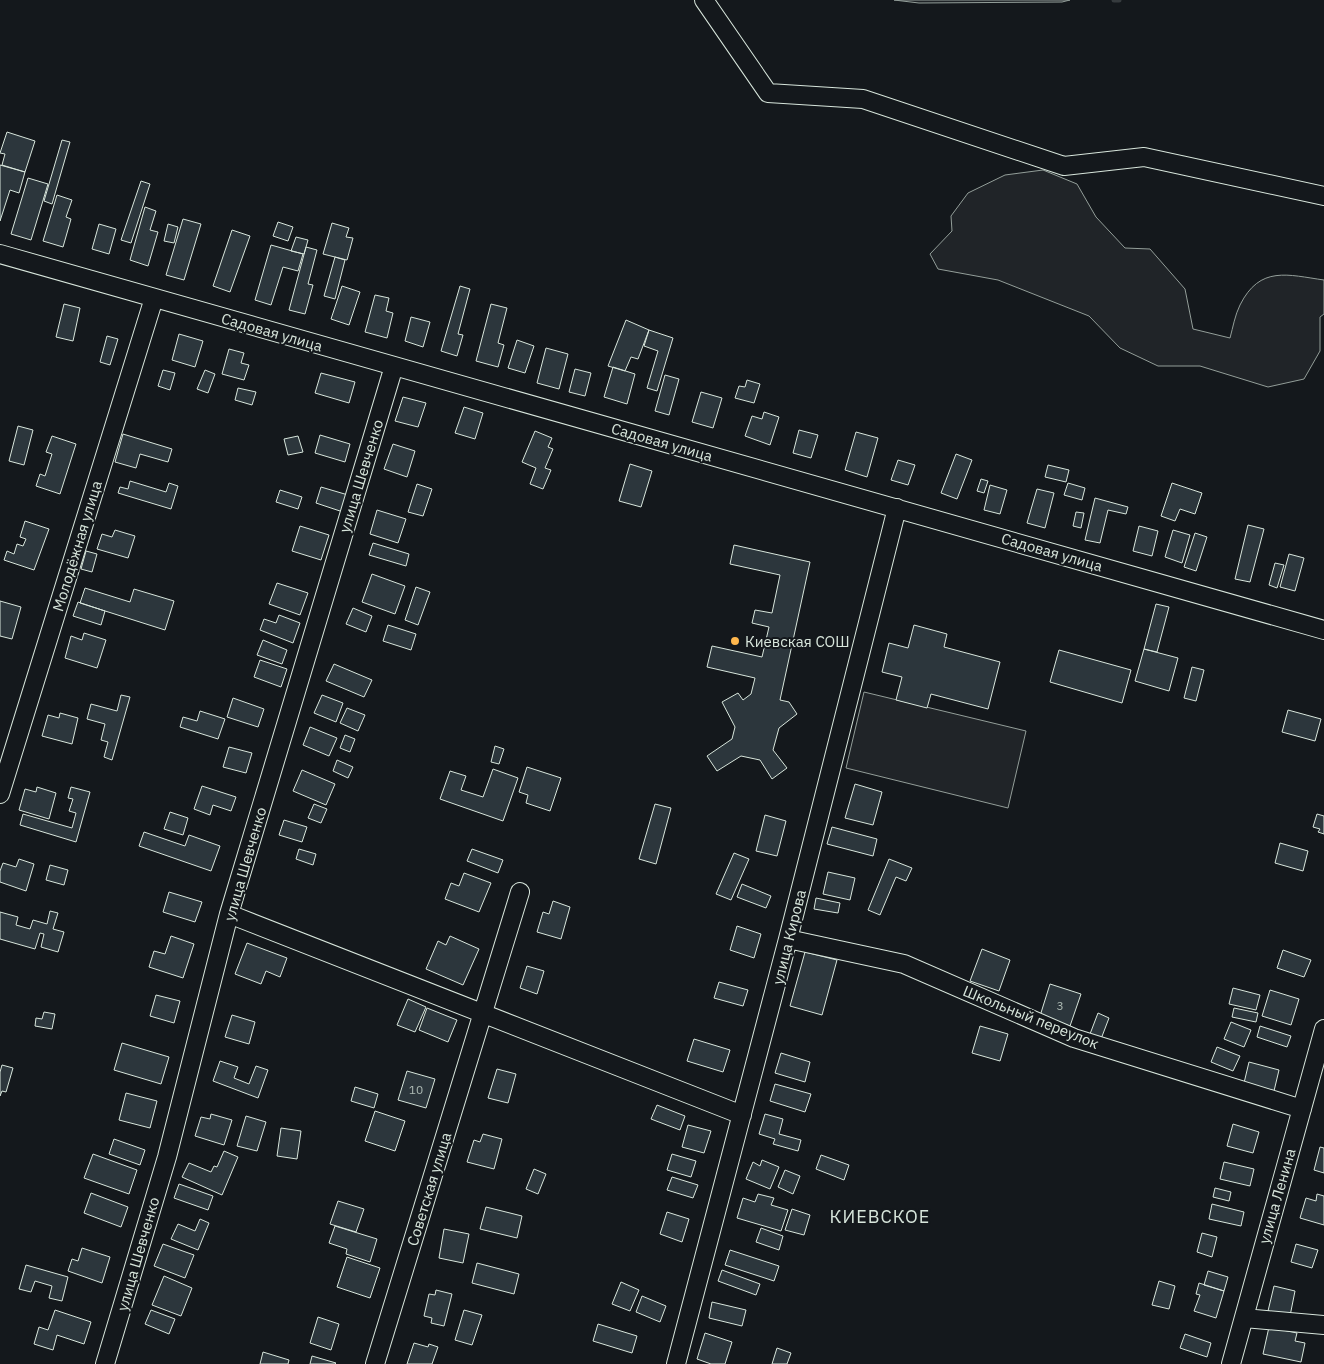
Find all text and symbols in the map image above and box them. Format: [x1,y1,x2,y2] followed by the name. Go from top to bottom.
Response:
[219,308,325,356] street label: Садовая улица
[335,417,387,535] street label: улица Шевченко
[609,418,715,466] street label: Садовая улица
[48,478,106,614] street label: Молодёжная улица
[999,528,1105,576] street label: Садовая улица
[745,632,850,651] place label: Киевская СОШ
[729,635,741,647] marker: Киевская СОШ
[220,805,270,923] street label: улица Шевченко
[768,888,810,986] street label: улица Кирова
[960,981,1102,1053] street label: Школьный переулок
[1056,998,1064,1013] house number: 3
[409,1082,423,1097] house number: 10
[403,1130,455,1248] street label: Советская улица
[1254,1146,1300,1246] street label: улица Ленина
[113,1195,163,1313] street label: улица Шевченко
[830,1205,930,1228] district label: КИЕВСКОЕ

